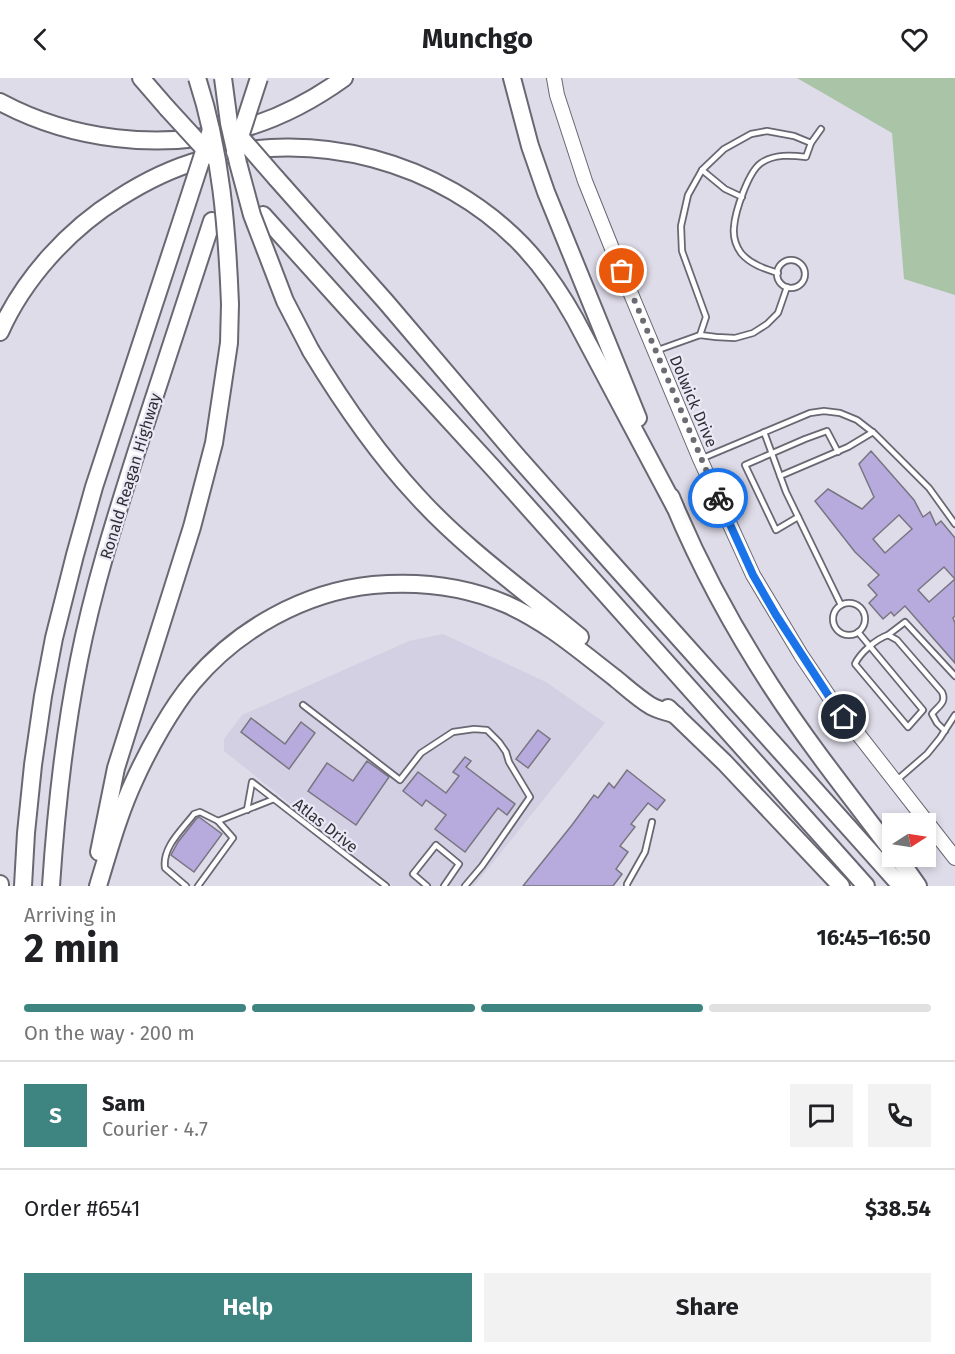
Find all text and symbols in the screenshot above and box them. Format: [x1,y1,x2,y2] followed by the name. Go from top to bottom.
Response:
[24,23,57,56] icon: back
[422,23,533,55] text: Munchgo
[898,23,931,56] icon: heart
[596,245,647,296] pin
[605,254,638,287] icon: bag
[666,352,721,450] street label: Dolwick Drive
[96,391,165,562] street label: Ronald Reagan Highway
[688,468,748,528] courier
[702,482,735,515] icon: bike
[818,691,869,742] pin
[827,700,860,733] icon: home
[289,794,362,857] street label: Atlas Drive
[882,813,936,867] north arrow
[882,813,936,867] map controls
[24,903,117,927] text: Arriving in
[817,924,931,951] text: 16:45–16:50
[24,926,120,972] text: 2 min
[24,1021,195,1045] text: On the way · 200 m
[790,1084,853,1147] button: chat
[868,1084,931,1147] button: phone
[102,1090,145,1117] text: Sam
[49,1102,62,1129] text: S
[102,1117,208,1141] text: Courier · 4.7
[24,1195,141,1222] text: Order #6541
[865,1195,931,1222] text: $38.54
[24,1273,472,1342] button: Help
[484,1273,931,1342] button: Share

